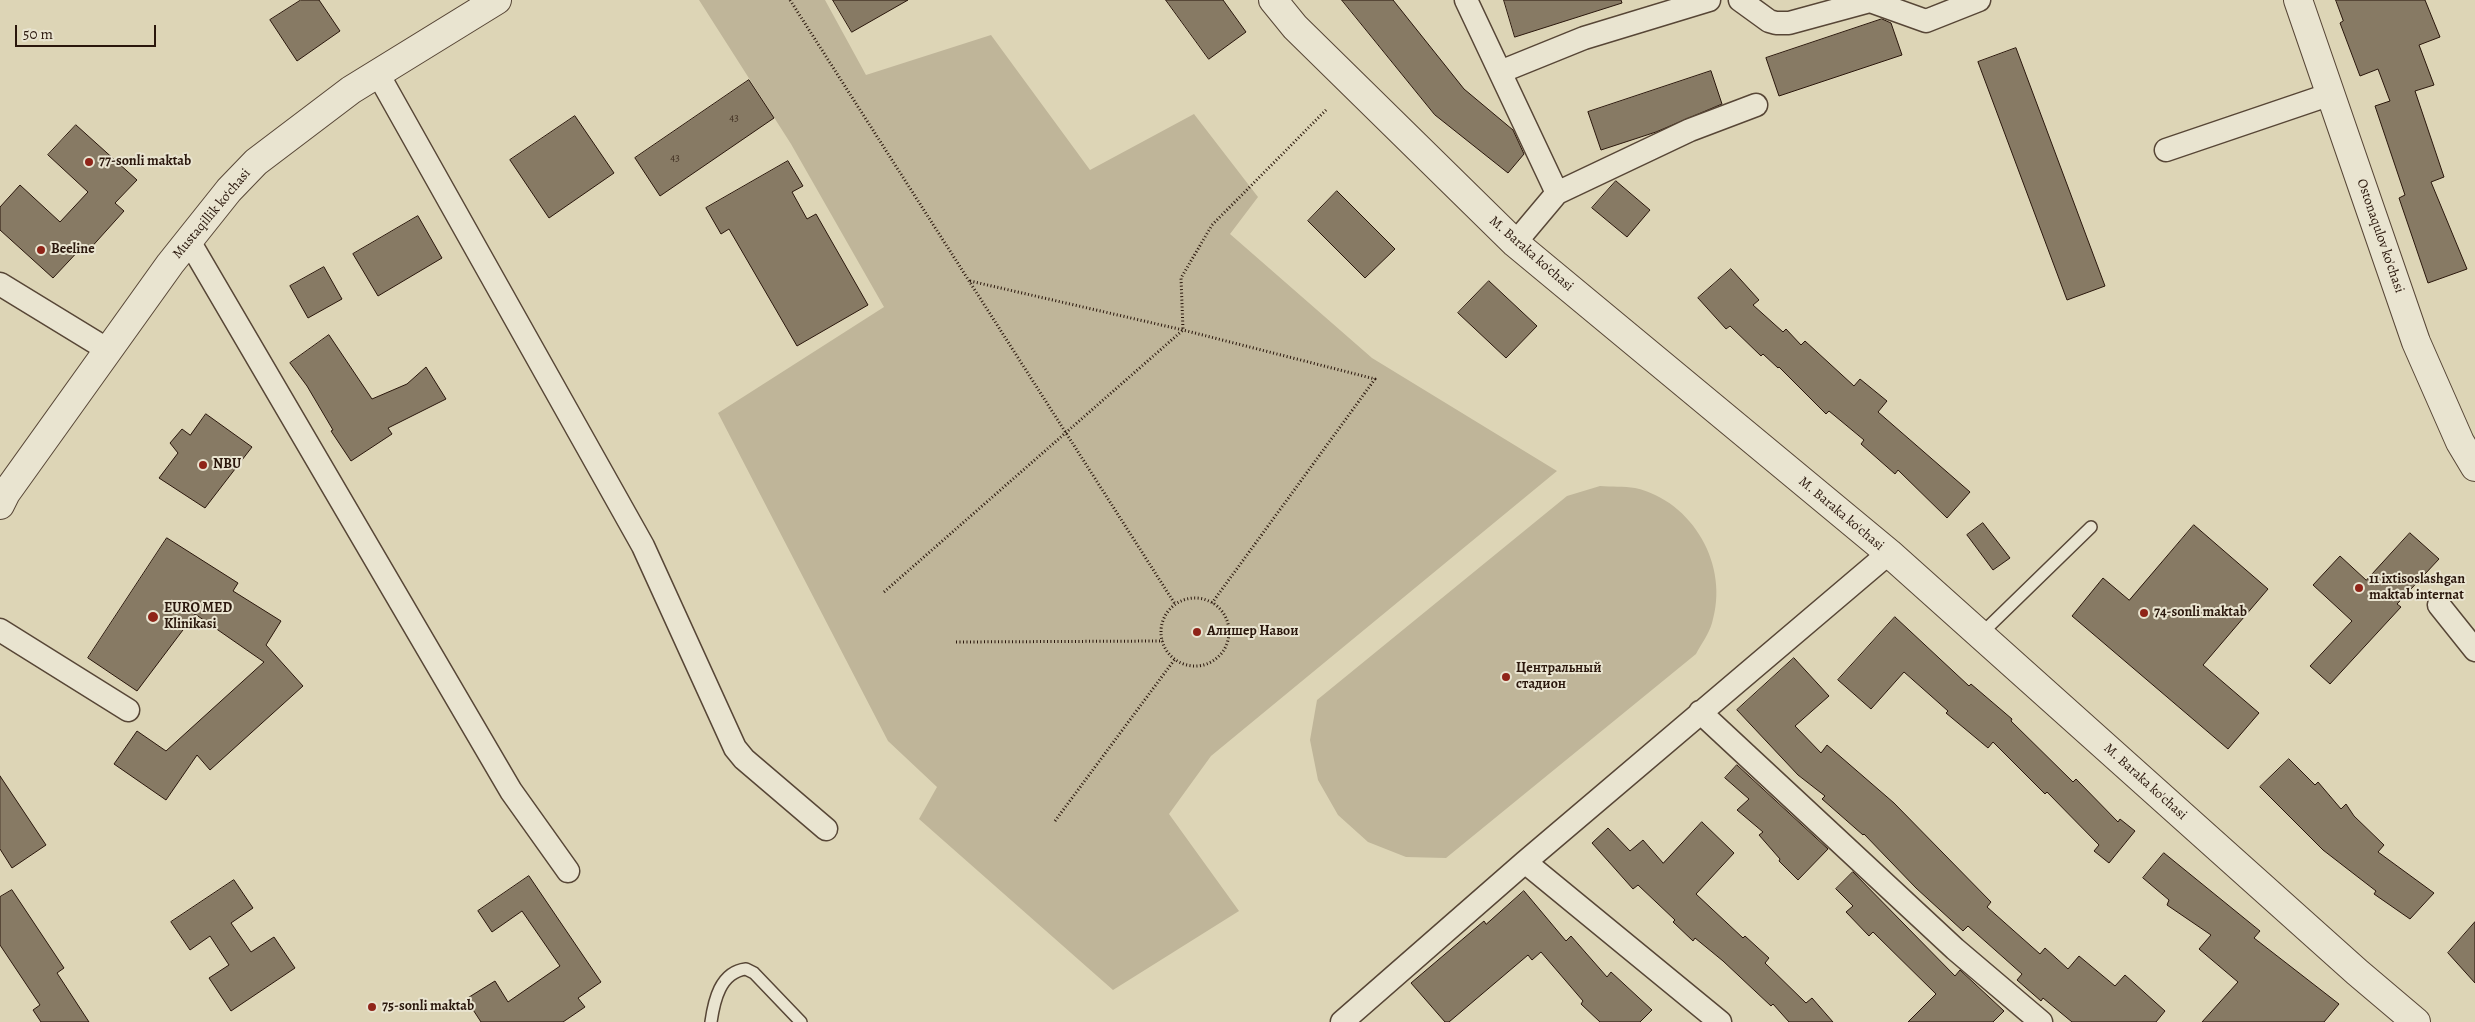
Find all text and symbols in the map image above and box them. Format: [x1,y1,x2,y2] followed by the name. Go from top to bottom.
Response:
[18,15,159,47] scale bar
[23,24,53,44] text: 50 m
[729,111,739,125] house number: 43
[670,151,680,165] house number: 43
[99,154,191,170] place label: 77-sonli maktab
[83,156,95,168] marker: 77-sonli maktab
[169,166,255,262] street label: Mustaqillik ko‘chasi
[2353,177,2407,295] street label: Ostonaqulov ko'chasi
[1485,213,1577,295] street label: M. Baraka ko'chasi
[51,242,95,258] place label: Beeline
[35,244,47,256] marker: Beeline
[213,457,241,473] place label: NBU
[197,459,209,471] marker: NBU
[1795,473,1887,555] street label: M. Baraka ko'chasi
[2369,572,2465,604] place label: 11 ixtisoslashgan maktab internat
[2353,582,2365,594] marker: 11 ixtisoslashgan maktab internat
[164,601,232,634] place label: EURO MED Klinikasi
[2154,605,2247,621] place label: 74-sonli maktab
[2138,607,2150,619] marker: 74-sonli maktab
[146,610,160,624] marker: EURO MED Klinikasi
[1207,624,1298,640] place label: Алишер Навои
[1191,626,1203,638] marker: Алишер Навои
[1516,661,1602,694] place label: Центральный стадион
[1500,671,1512,683] marker: Центральный стадион
[2100,740,2190,824] street label: M. Baraka ko'chasi
[382,999,474,1015] place label: 75-sonli maktab
[366,1001,378,1013] marker: 75-sonli maktab

